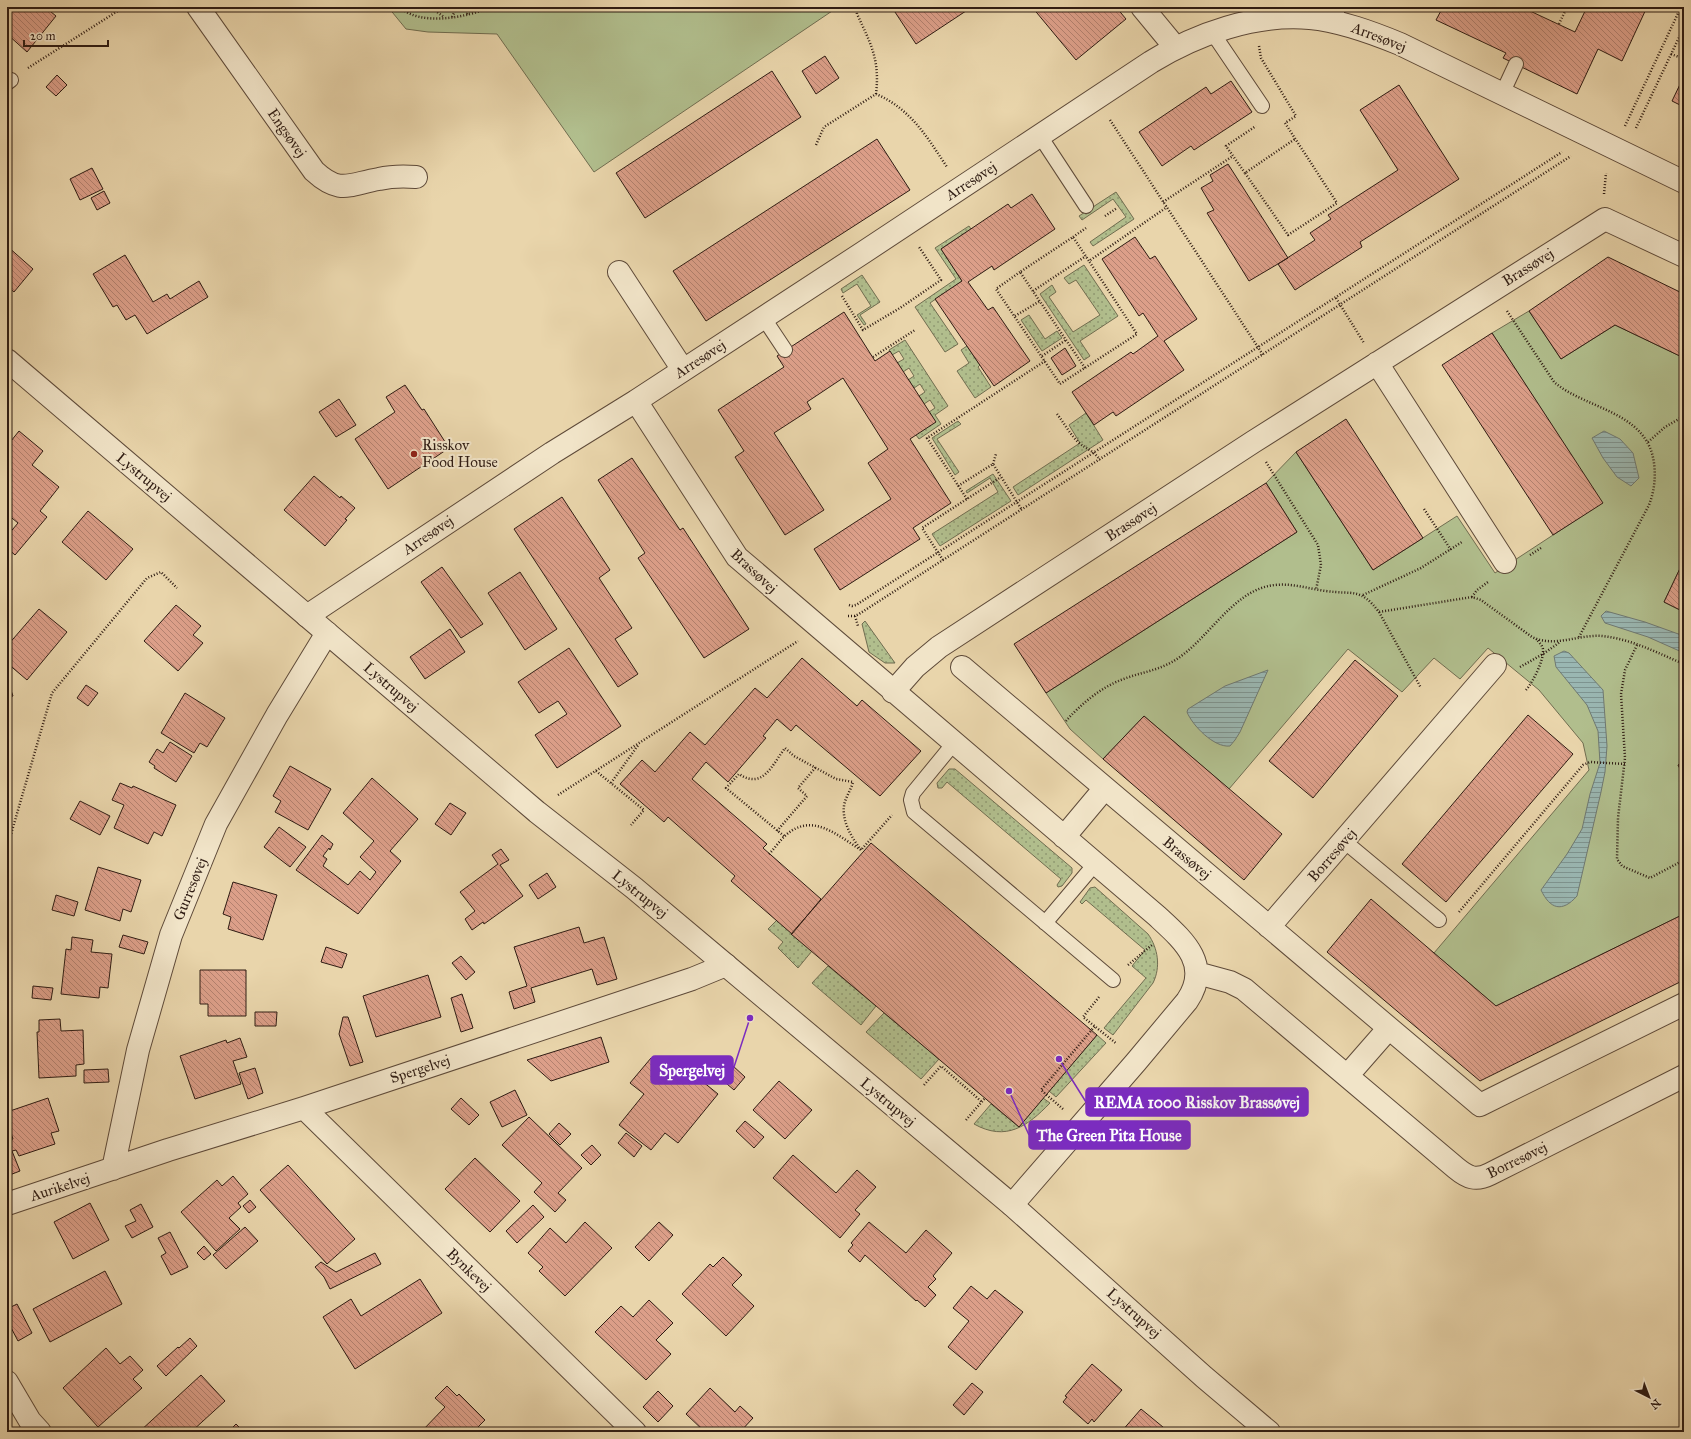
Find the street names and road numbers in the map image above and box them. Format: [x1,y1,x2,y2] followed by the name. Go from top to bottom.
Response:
[1348,18,1409,56] street label: Arresøvej
[264,105,310,161] street label: Engsøvej
[941,158,1000,205] street label: Arresøvej
[1499,244,1557,290] street label: Brassøvej
[670,336,729,383] street label: Arresøvej
[113,449,175,505] street label: Lystrupvej
[1102,499,1160,545] street label: Brassøvej
[398,511,457,559] street label: Arresøvej
[727,545,781,597] street label: Brassøvej
[360,658,422,716] street label: Lystrupvej
[1304,825,1360,885] street label: Borresøvej
[1159,833,1215,883] street label: Brassøvej
[169,855,211,923] street label: Gurresøvej
[608,866,672,922] street label: Lystrupvej
[388,1051,452,1087] street label: Spergelvej
[857,1074,919,1130] street label: Lystrupvej
[1484,1138,1550,1182] street label: Borresøvej
[27,1169,92,1205] street label: Aurikelvej
[443,1244,495,1296] street label: Bynkevej
[1103,1284,1165,1342] street label: Lystrupvej

